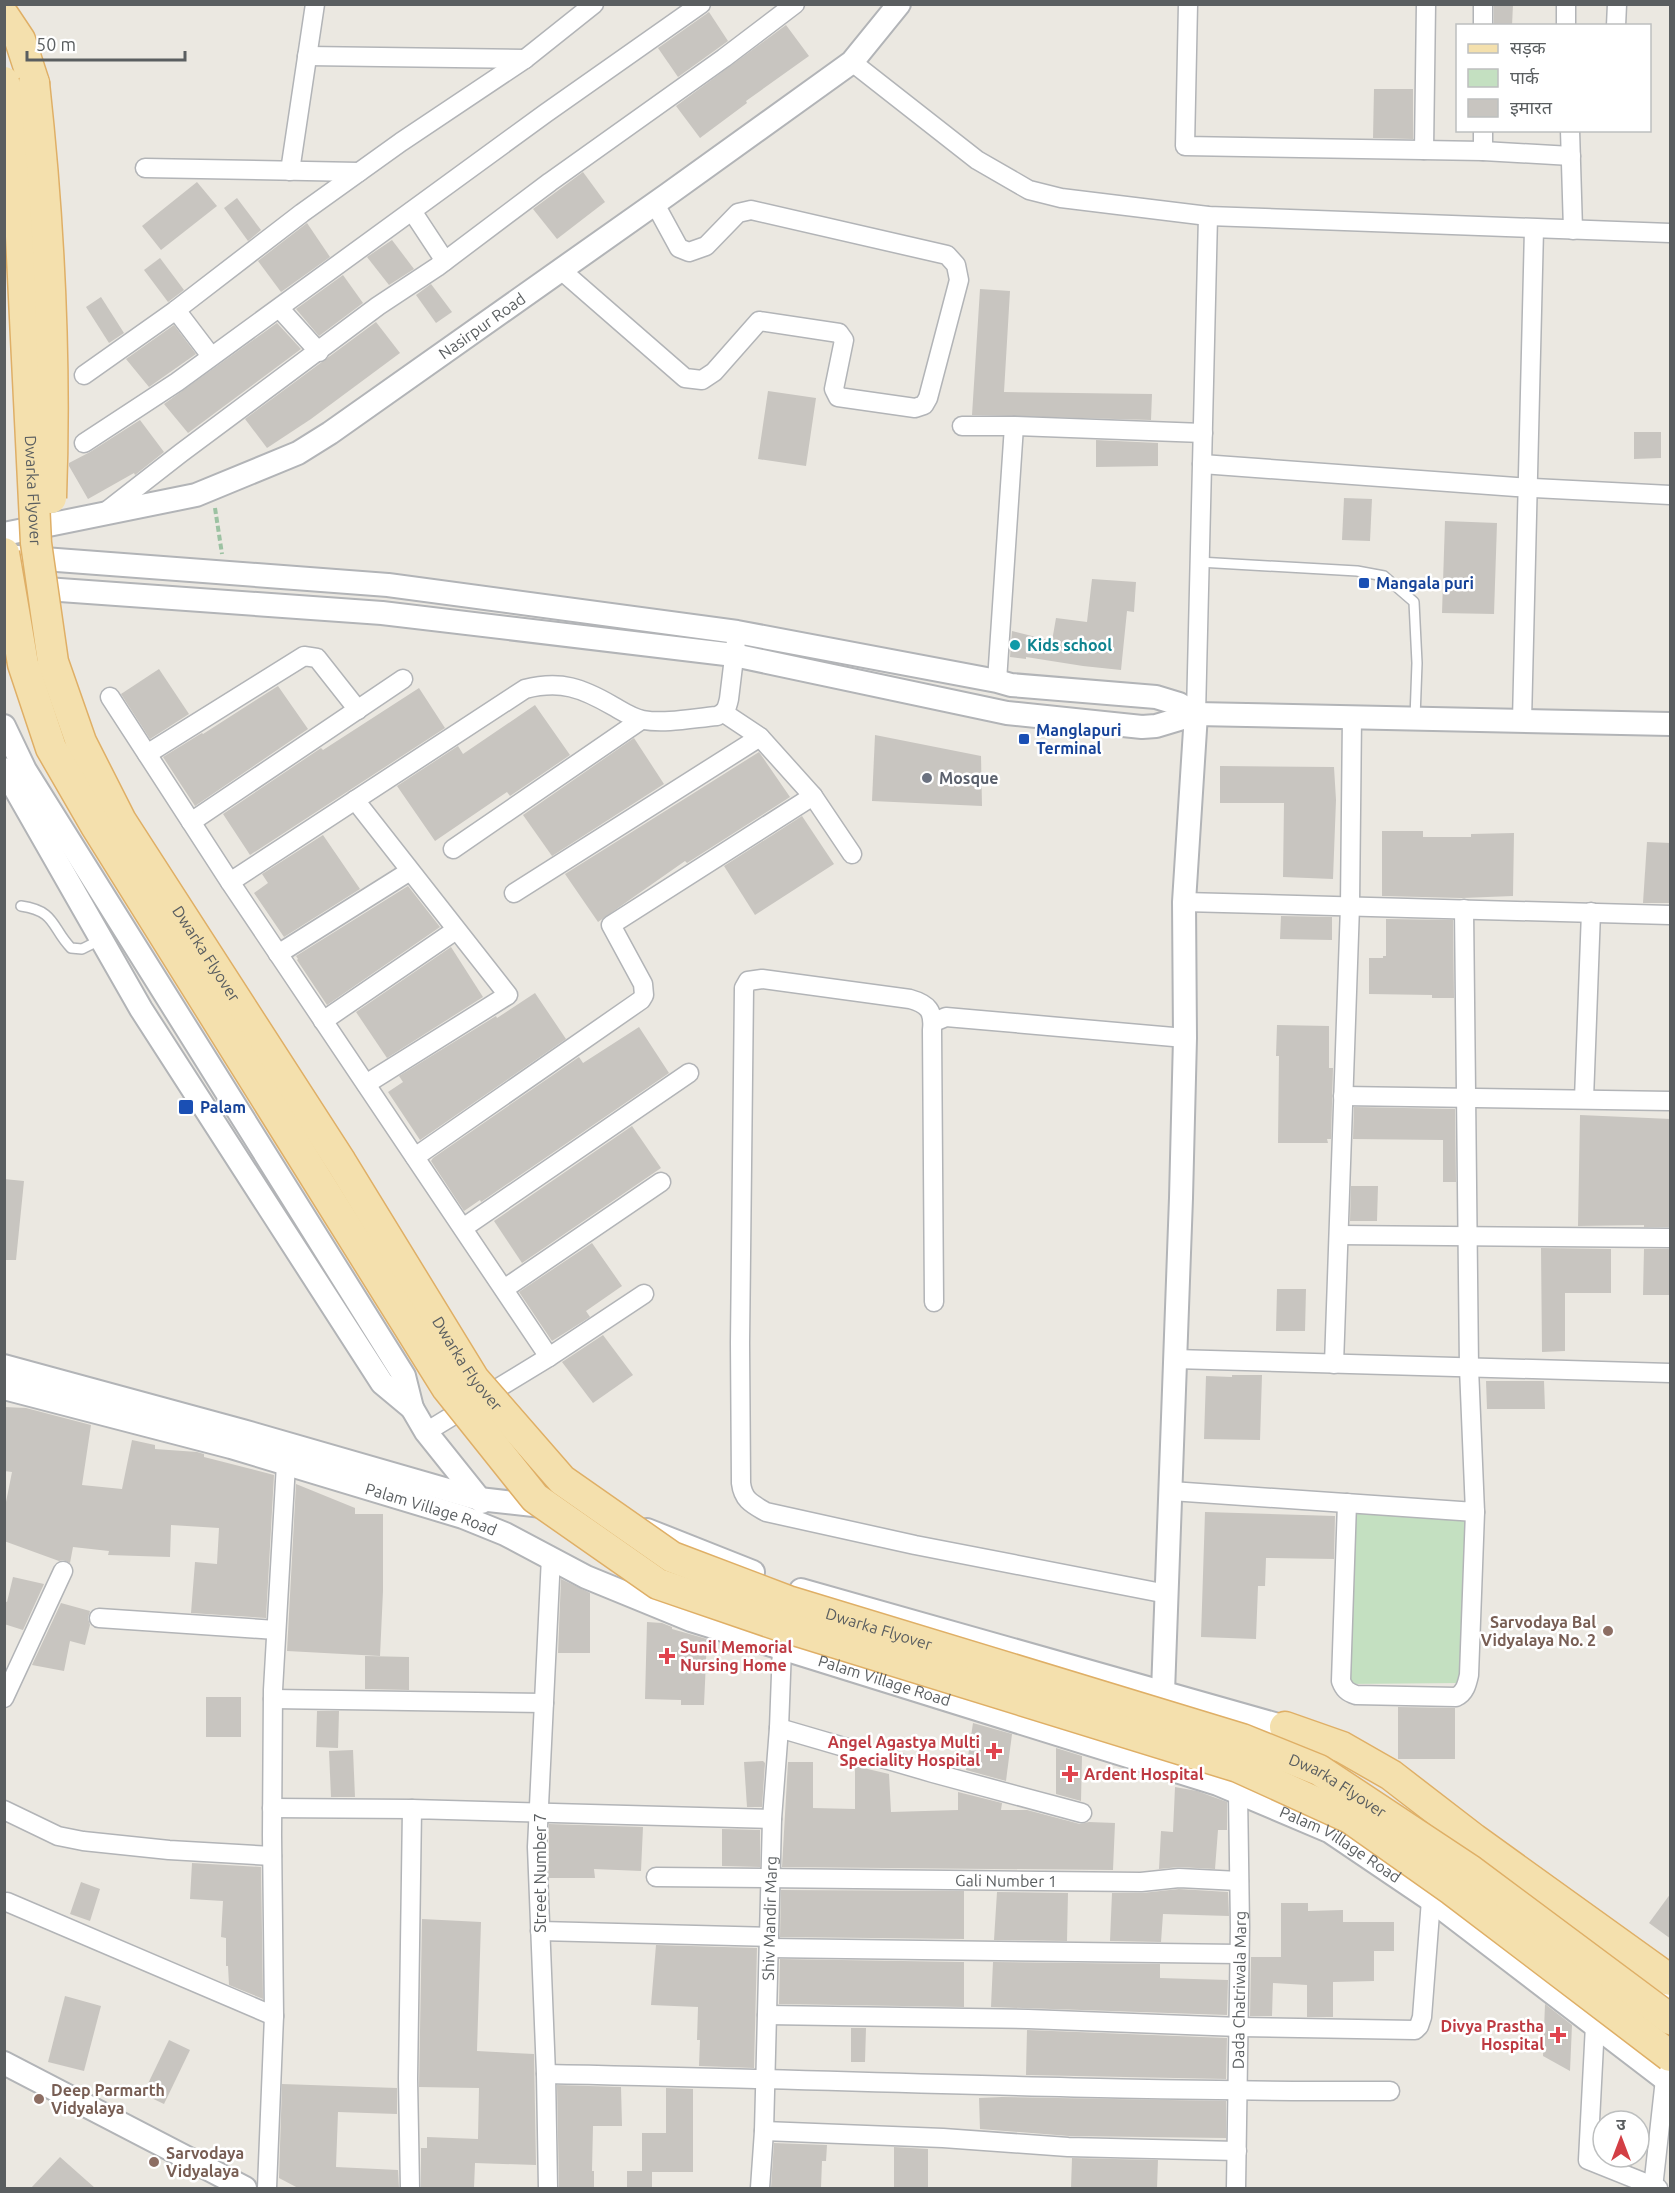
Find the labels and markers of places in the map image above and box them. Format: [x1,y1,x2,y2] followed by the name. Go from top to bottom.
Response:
[1376,574,1474,592] place label: Mangala puri
[1357,576,1371,590] marker: Mangala puri
[1027,636,1112,654] place label: Kids school
[1008,638,1022,652] marker: Kids school
[1036,721,1121,757] place label: Manglapuri Terminal
[1017,732,1031,746] marker: Manglapuri Terminal
[939,769,999,787] place label: Mosque
[920,771,934,785] marker: Mosque
[177,1098,195,1116] marker: Palam
[200,1098,246,1116] place label: Palam
[1481,1613,1596,1649] place label: Sarvodaya Bal Vidyalaya No. 2
[1601,1624,1615,1638] marker: Sarvodaya Bal Vidyalaya No. 2
[680,1638,792,1674] place label: Sunil Memorial Nursing Home
[658,1647,676,1665] marker: Sunil Memorial Nursing Home
[828,1733,980,1769] place label: Angel Agastya Multi Speciality Hospital
[985,1742,1003,1760] marker: Angel Agastya Multi Speciality Hospital
[1061,1765,1079,1783] marker: Ardent Hospital
[1084,1765,1204,1783] place label: Ardent Hospital
[1441,2017,1544,2053] place label: Divya Prastha Hospital
[1549,2026,1567,2044] marker: Divya Prastha Hospital
[51,2081,165,2117] place label: Deep Parmarth Vidyalaya
[32,2092,46,2106] marker: Deep Parmarth Vidyalaya
[166,2144,244,2180] place label: Sarvodaya Vidyalaya
[147,2155,161,2169] marker: Sarvodaya Vidyalaya

